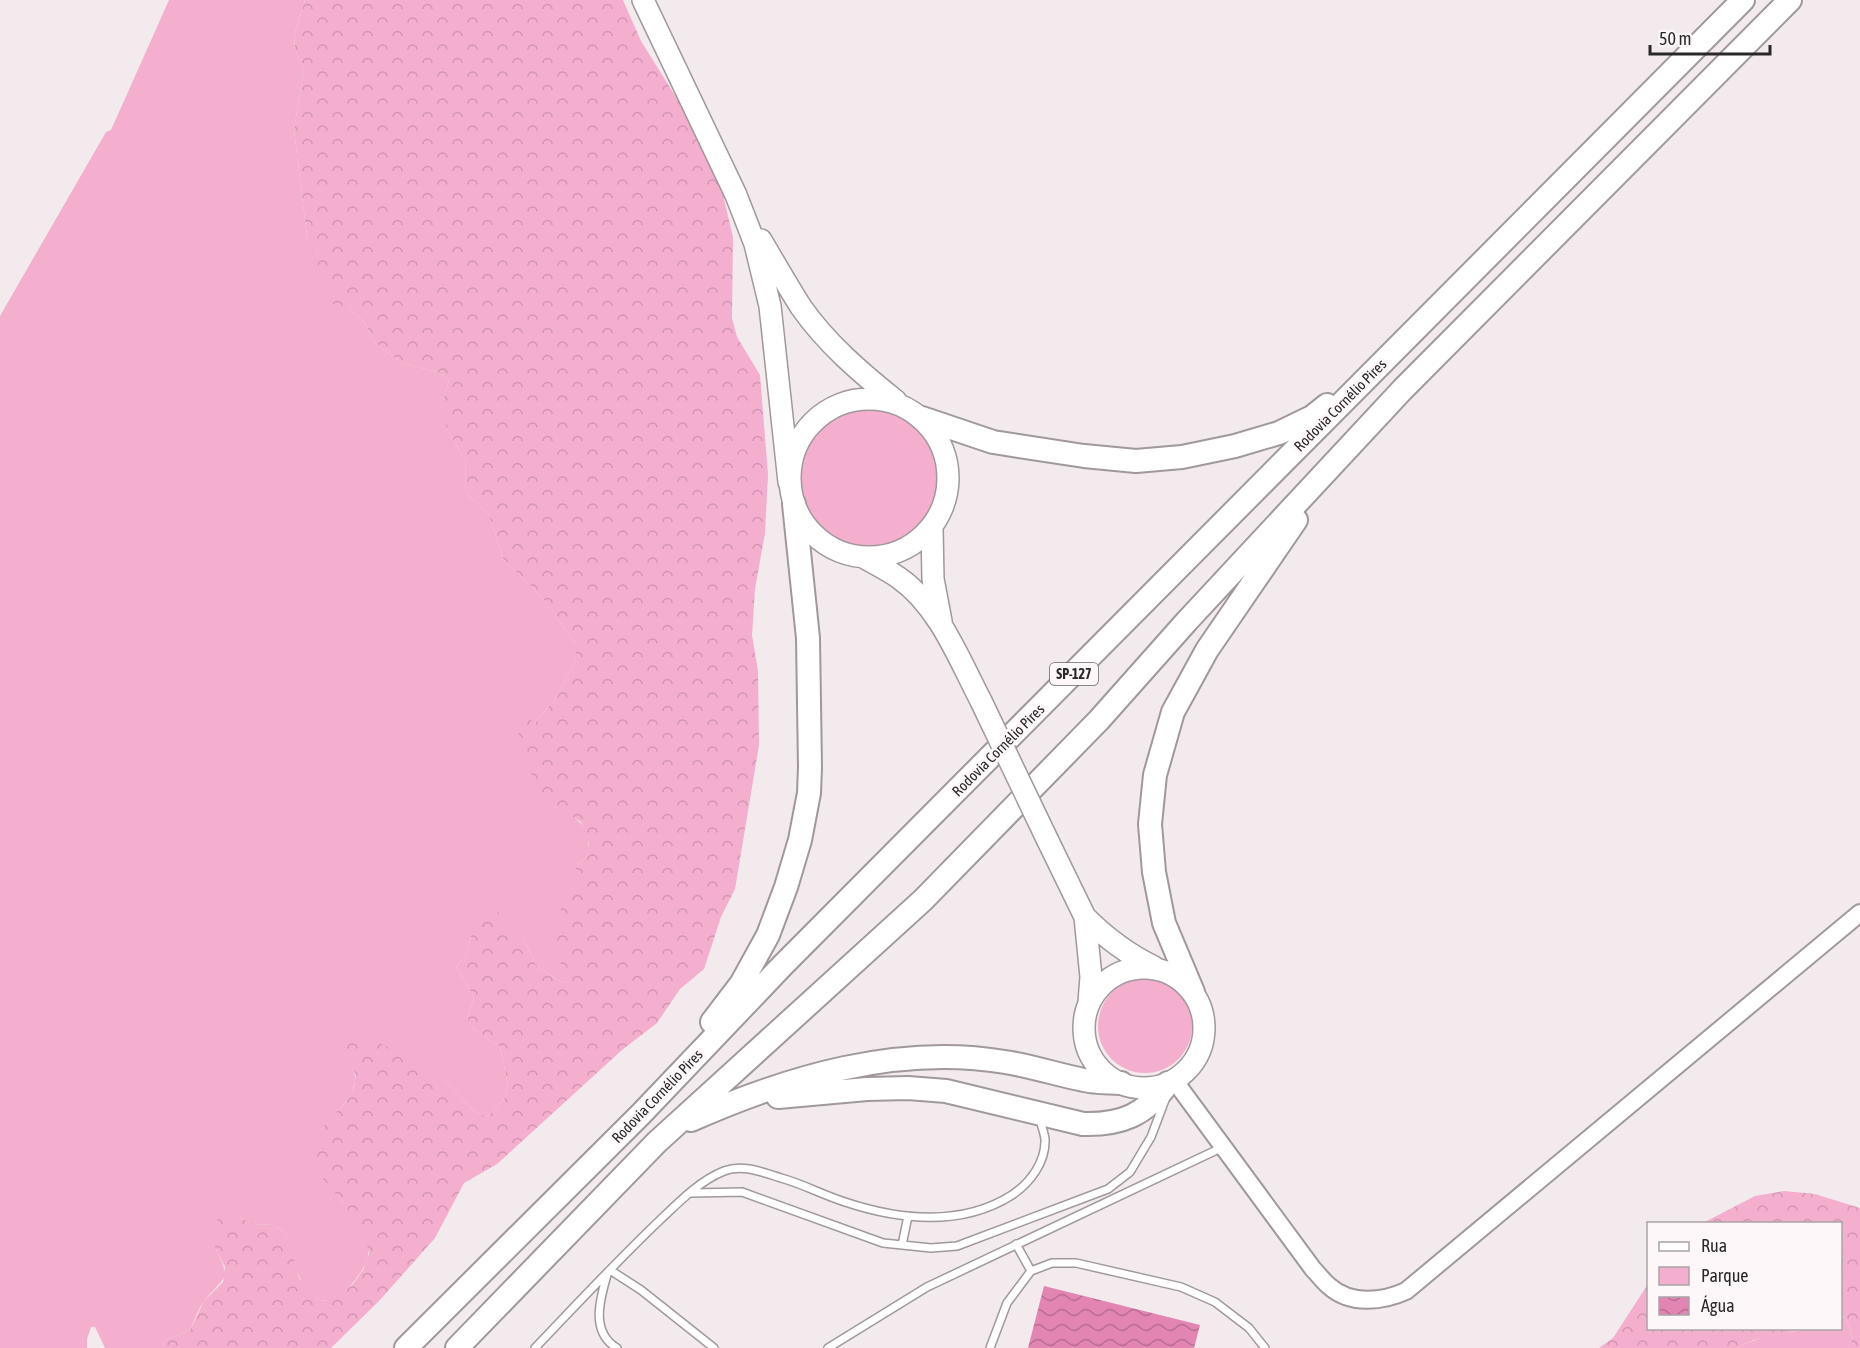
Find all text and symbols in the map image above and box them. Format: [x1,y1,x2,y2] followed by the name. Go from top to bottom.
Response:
[1650,18,1770,56] scale bar
[1659,28,1691,49] text: 50 m
[1290,355,1390,455] street label: Rodovia Cornélio Pires
[1050,663,1098,685] road number: SP-127
[948,700,1048,800] street label: Rodovia Cornélio Pires
[608,1046,706,1146] street label: Rodovia Cornélio Pires
[1647,1222,1842,1330] legend
[1701,1235,1727,1256] text: Rua
[1701,1265,1749,1286] text: Parque
[1701,1295,1735,1316] text: Água

